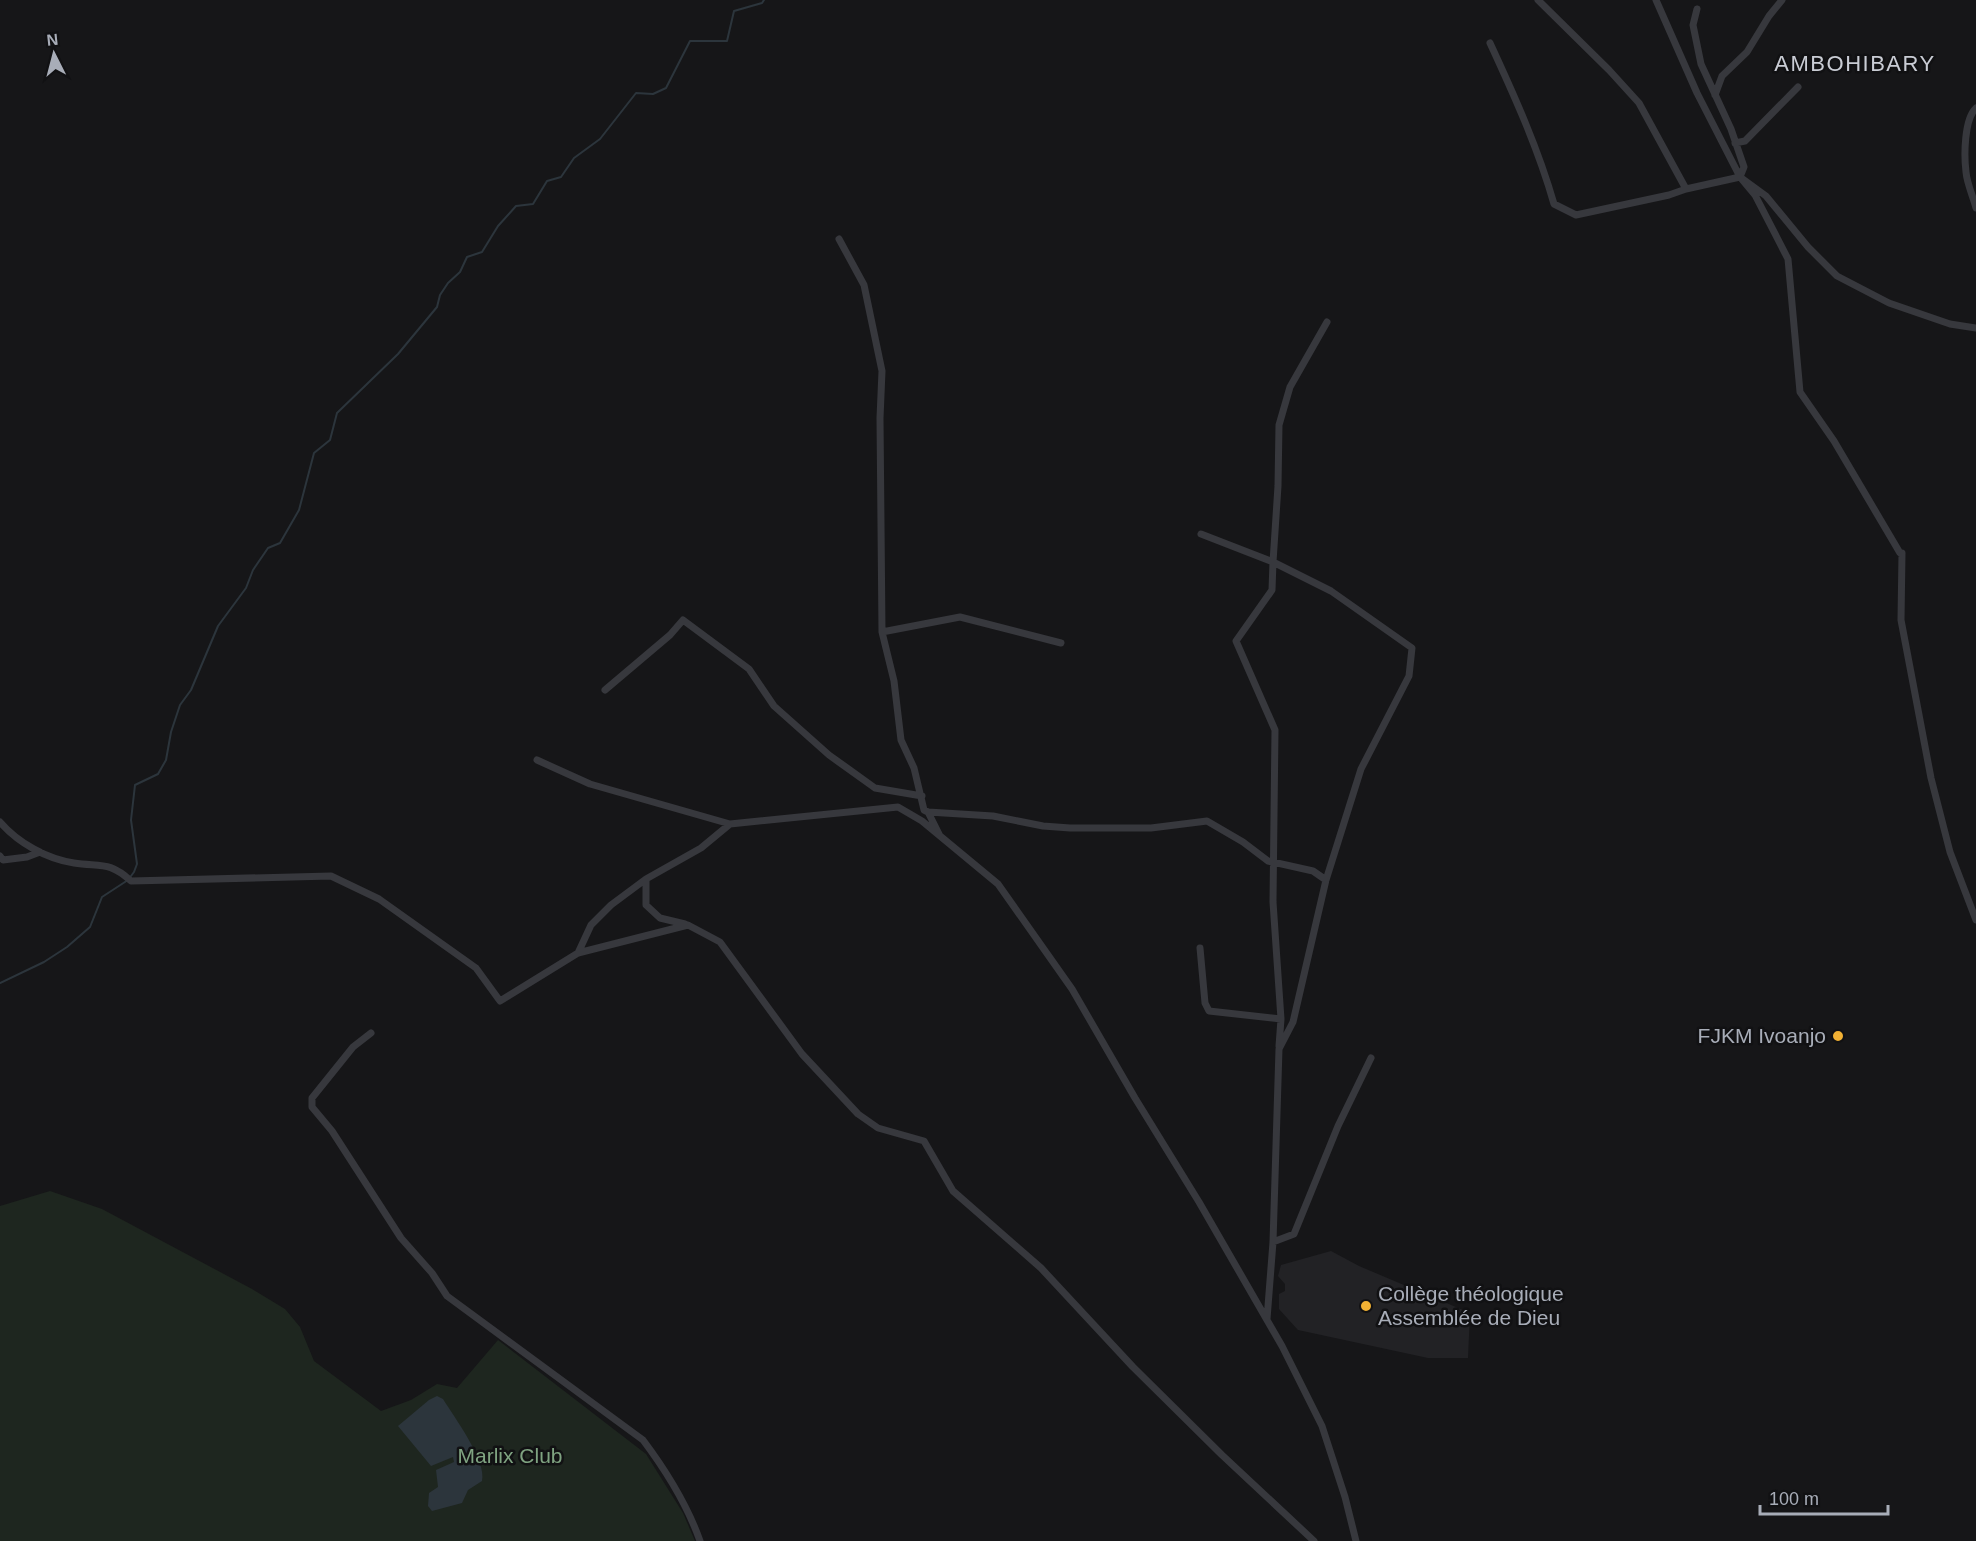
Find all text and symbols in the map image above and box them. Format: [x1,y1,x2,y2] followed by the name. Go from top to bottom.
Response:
[24,24,84,84] north arrow
[46,31,59,49] text: N
[1774,51,1936,76] district label: AMBOHIBARY
[1698,1024,1826,1047] place label: FJKM Ivoanjo
[1831,1029,1845,1043] marker: FJKM Ivoanjo
[1378,1282,1564,1329] place label: Collège théologique Assemblée de Dieu
[1359,1299,1373,1313] marker: Collège théologique Assemblée de Dieu
[457,1444,563,1467] park label: Marlix Club
[1760,1478,1888,1516] scale bar
[1769,1489,1819,1509] text: 100 m

